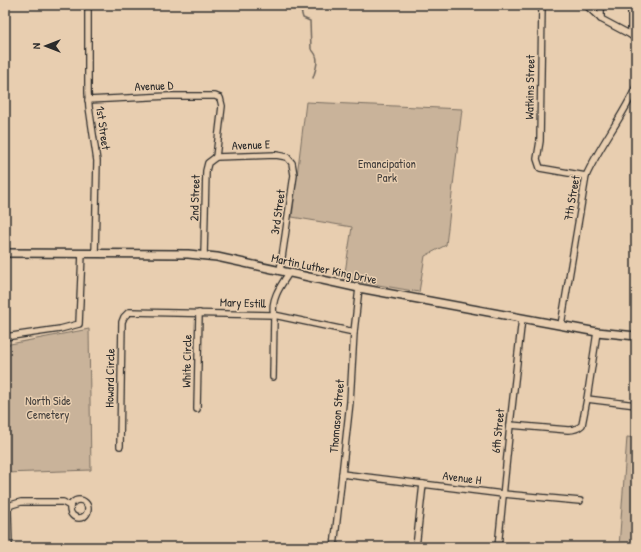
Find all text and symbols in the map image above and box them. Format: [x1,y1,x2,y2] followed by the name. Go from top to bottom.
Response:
[26,26,66,66] north arrow
[29,43,43,49] text: N
[520,54,539,119] street label: Watkins Street
[134,76,174,95] street label: Avenue D
[92,105,115,152] street label: 1st Street
[231,135,271,154] street label: Avenue E
[358,155,416,186] park label: Emancipation Park
[559,173,584,222] street label: 7th Street
[185,174,204,221] street label: 2nd Street
[266,187,289,236] street label: 3rd Street
[270,249,378,288] street label: Martin Luther King Drive
[220,293,267,312] street label: Mary Estill
[178,334,195,388] street label: White Circle
[100,348,119,408] street label: Howard Circle
[325,378,348,454] street label: Thomason Street
[25,392,71,423] park label: North Side Cemetery
[487,407,508,454] street label: 6th Street
[442,467,483,488] street label: Avenue H

